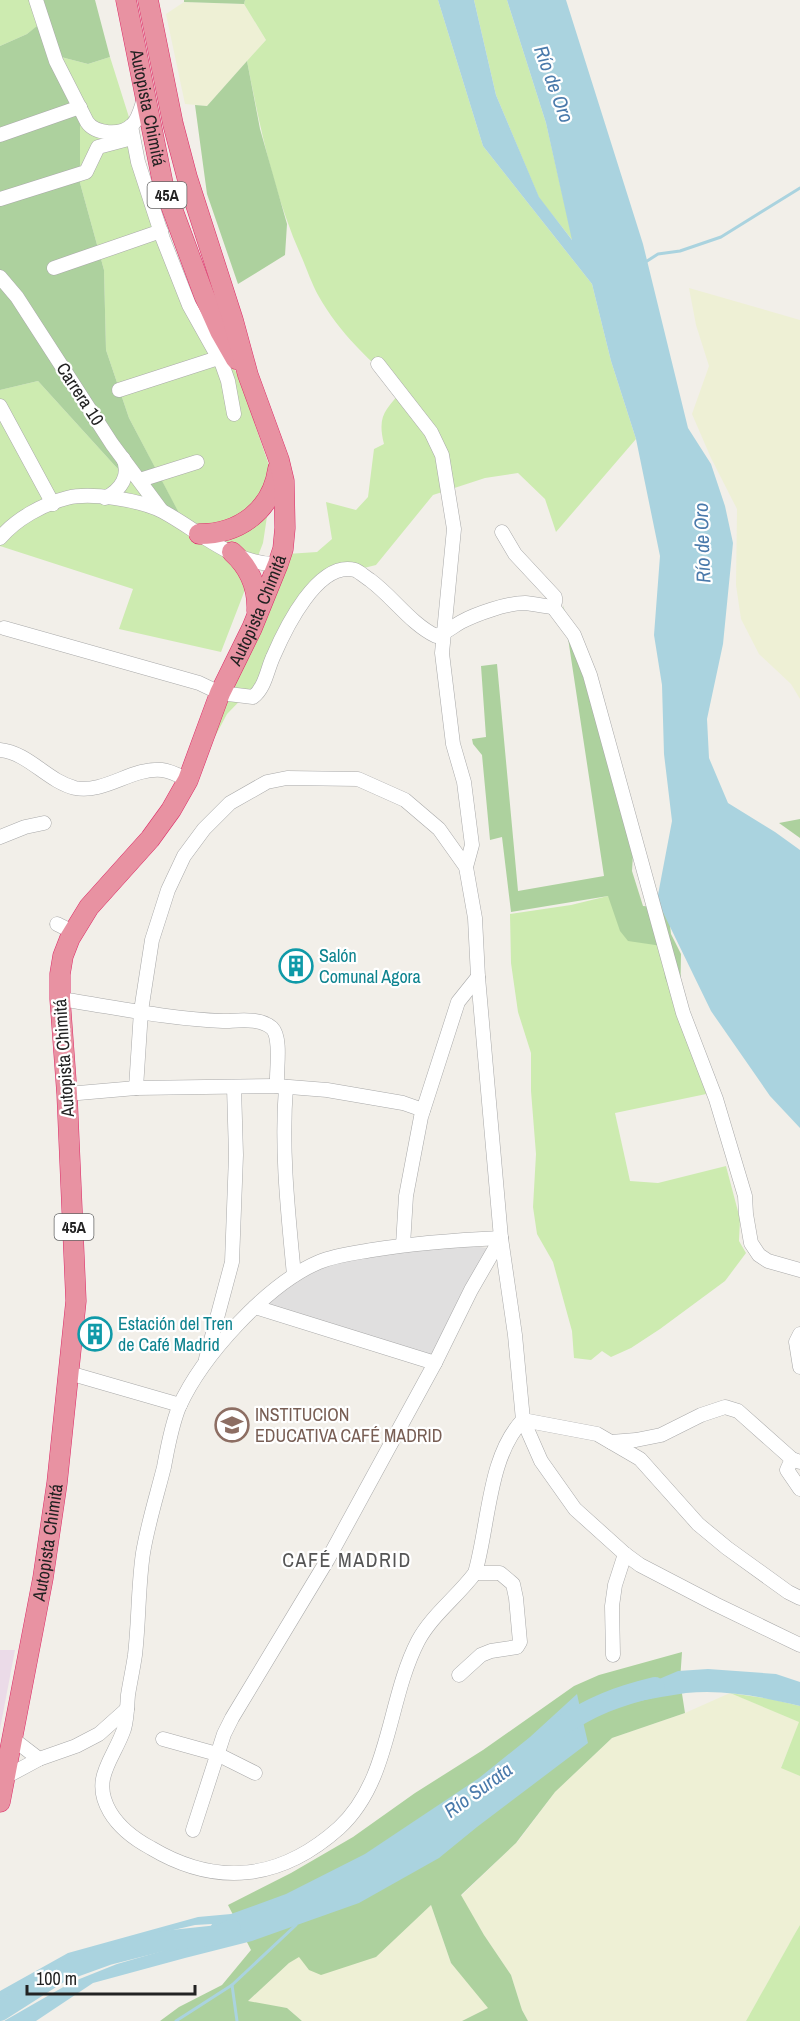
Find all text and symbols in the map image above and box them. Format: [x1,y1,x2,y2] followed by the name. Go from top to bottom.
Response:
[528,42,581,126] water label: Río de Oro
[124,46,172,168] street label: Autopista Chimitá
[148,182,186,208] road number: 45A
[51,357,110,430] street label: Carrera 10
[687,502,716,584] water label: Río de Oro
[222,552,292,670] street label: Autopista Chimitá
[319,943,421,989] place label: Salón Comunal Agora
[278,948,314,984] building icon: Salón Comunal Agora
[47,998,80,1119] street label: Autopista Chimitá
[54,1214,94,1240] road number: 45A
[118,1311,233,1357] place label: Estación del Tren de Café Madrid
[77,1316,113,1352] building icon: Estación del Tren de Café Madrid
[255,1402,442,1448] place label: INSTITUCION EDUCATIVA CAFÉ MADRID
[214,1407,250,1443] school or university icon: INSTITUCION EDUCATIVA CAFÉ MADRID
[26,1482,69,1604] street label: Autopista Chimitá
[282,1546,412,1573] district label: CAFÉ MADRID
[438,1756,517,1824] water label: Río Surata
[27,1958,195,1996] scale bar
[36,1966,77,1991] text: 100 m

